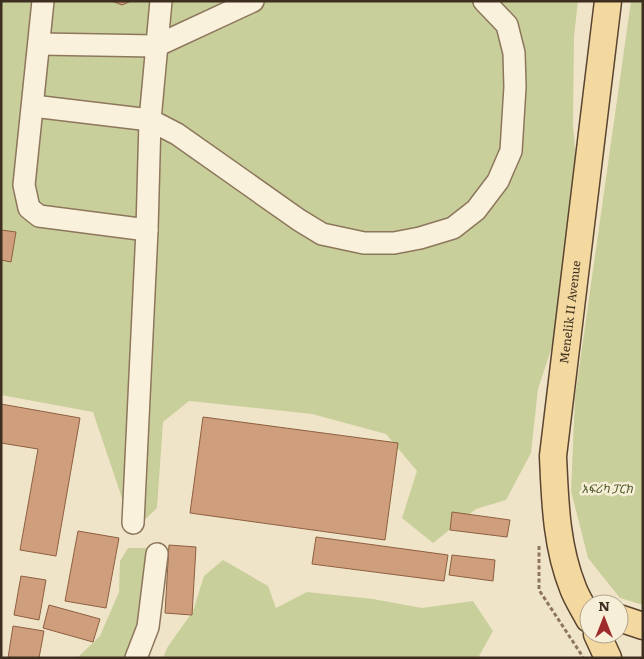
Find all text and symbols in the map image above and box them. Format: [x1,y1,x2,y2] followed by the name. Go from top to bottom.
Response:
[554,259,585,365] street label: Menelik II Avenue
[581,479,634,497] park label: አፍሪካ ፓርክ
[579,594,629,644] north arrow
[598,595,610,615] text: N

